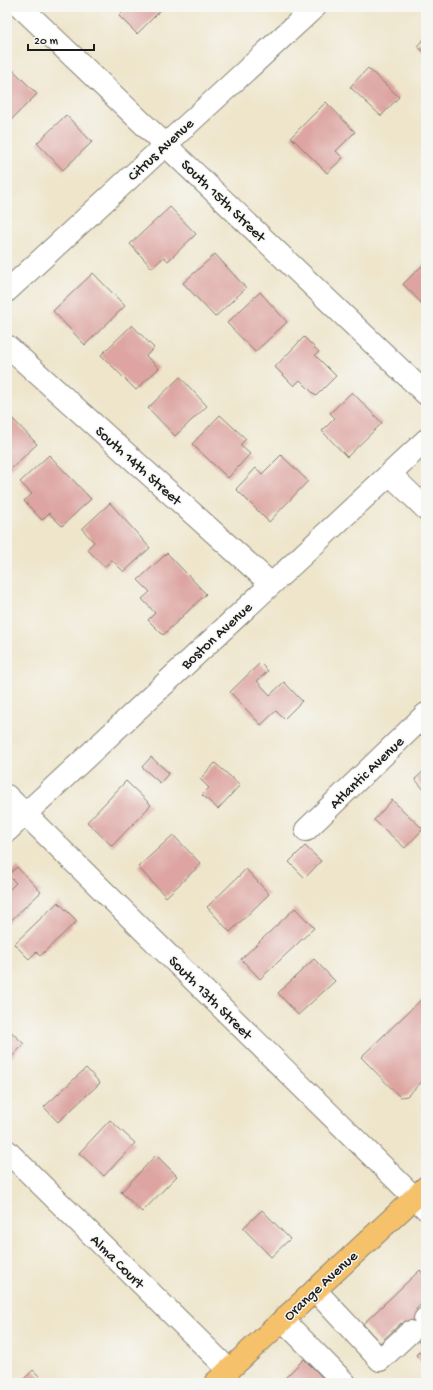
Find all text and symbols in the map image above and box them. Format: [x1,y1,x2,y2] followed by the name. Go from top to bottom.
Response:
[28,26,94,52] scale bar
[34,35,59,49] text: 20 m
[124,115,198,186] street label: Citrus Avenue
[176,156,270,248] street label: South 15th Street
[91,423,186,511] street label: South 14th Street
[177,599,257,675] street label: Boston Avenue
[326,733,409,814] street label: Atlantic Avenue
[164,953,257,1045] street label: South 13th Street
[86,1232,149,1295] street label: Alma Court
[281,1247,362,1325] street label: Orange Avenue

